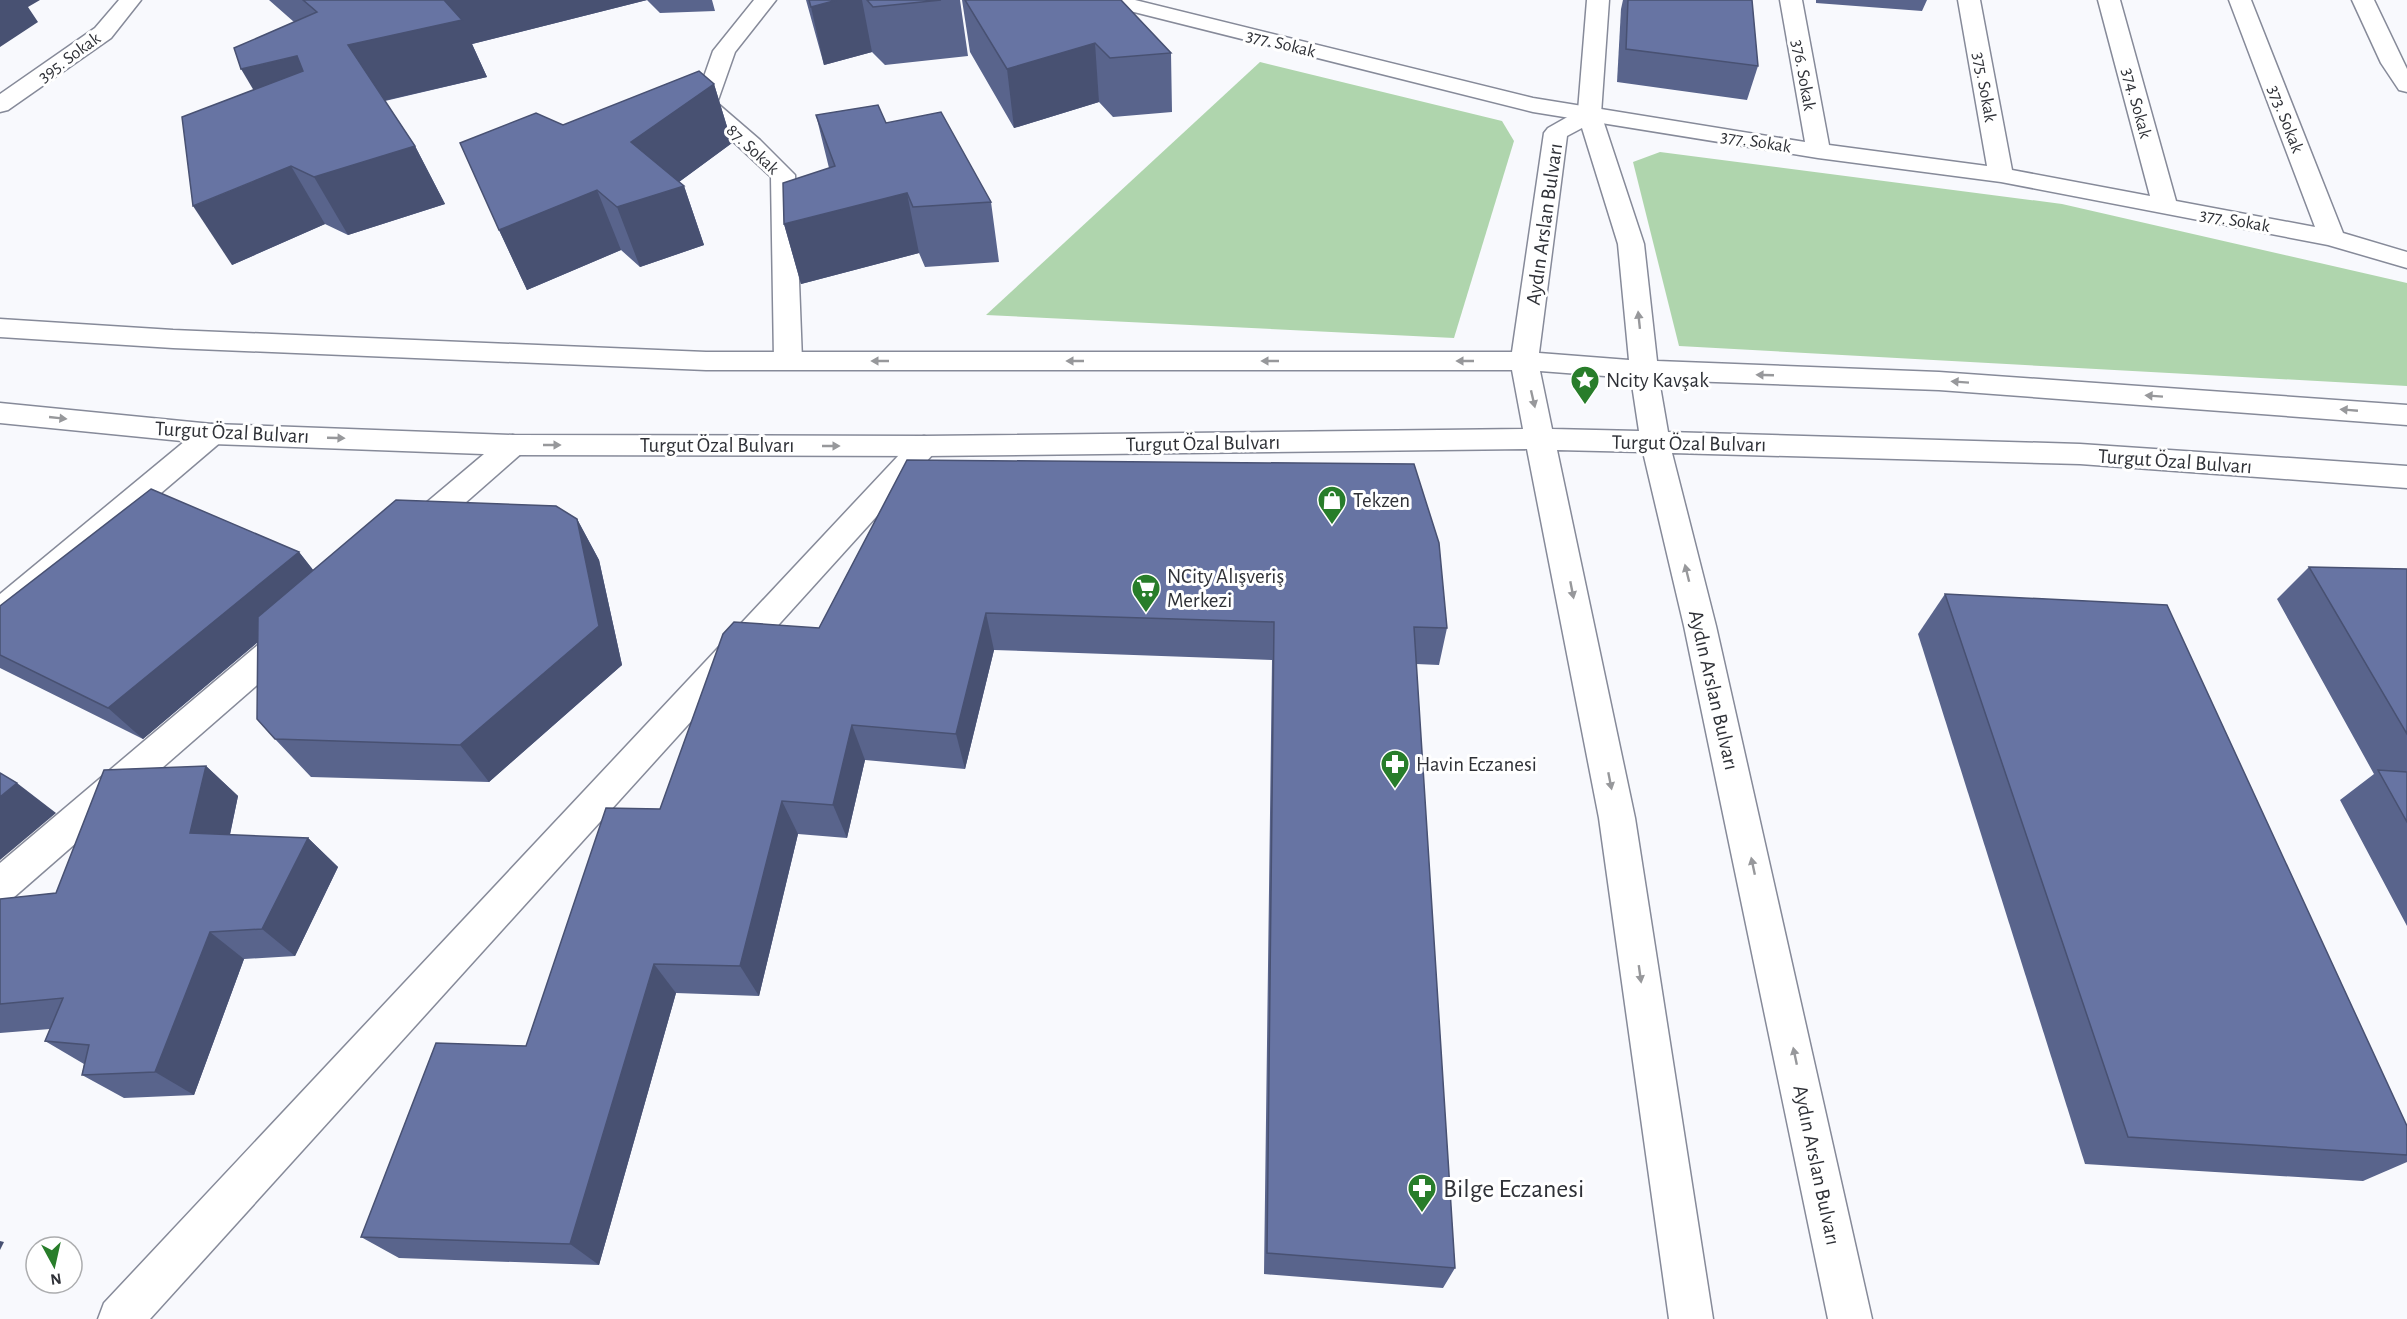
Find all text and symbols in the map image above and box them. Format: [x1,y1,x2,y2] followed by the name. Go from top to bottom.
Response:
[1244,27,1318,61] street label: 377. Sokak
[35,29,105,86] street label: 395. Sokak
[1788,38,1818,113] street label: 376. Sokak
[1969,51,1999,124] street label: 375. Sokak
[2118,66,2154,141] street label: 374. Sokak
[2264,83,2306,156] street label: 373. Sokak
[723,121,783,179] street label: 87. Sokak
[1719,128,1793,157] street label: 377. Sokak
[1523,142,1566,306] street label: Aydın Arslan Bulvarı
[2198,206,2272,236] street label: 377. Sokak
[1634,311,1644,330] one-way arrow
[871,356,890,366] one-way arrow
[1066,356,1085,366] one-way arrow
[1261,356,1280,366] one-way arrow
[1456,356,1475,366] one-way arrow
[1569,364,1601,406] place icon: Ncity Kavşak
[1606,370,1709,391] place label: Ncity Kavşak
[1755,370,1774,379] one-way arrow
[1950,378,1969,387] one-way arrow
[1528,390,1538,408] one-way arrow
[2145,392,2164,401] one-way arrow
[2339,406,2358,415] one-way arrow
[49,414,68,423] one-way arrow
[154,417,310,447] street label: Turgut Özal Bulvarı
[1126,431,1280,455] street label: Turgut Özal Bulvarı
[1612,431,1766,455] street label: Turgut Özal Bulvarı
[327,434,346,443] one-way arrow
[640,434,794,456] street label: Turgut Özal Bulvarı
[543,440,562,450] one-way arrow
[822,441,841,451] one-way arrow
[2097,445,2253,477] street label: Turgut Özal Bulvarı
[1316,484,1348,526] shop icon: Tekzen
[1353,490,1410,511] place label: Tekzen
[1681,564,1691,582] one-way arrow
[1167,566,1284,611] place label: NCity Alışveriş Merkezi
[1130,572,1162,614] supermarket icon: NCity Alışveriş Merkezi
[1568,581,1577,600] one-way arrow
[1685,608,1742,772] street label: Aydın Arslan Bulvarı
[1379,748,1411,790] pharmacy icon: Havin Eczanesi
[1416,754,1537,775] place label: Havin Eczanesi
[1606,772,1615,791] one-way arrow
[1747,857,1757,875] one-way arrow
[1636,965,1645,984] one-way arrow
[1789,1047,1799,1066] one-way arrow
[1789,1083,1844,1247] street label: Aydın Arslan Bulvarı
[1406,1172,1438,1214] pharmacy icon: Bilge Eczanesi
[1443,1176,1584,1202] place label: Bilge Eczanesi
[24,1235,84,1295] north arrow
[49,1270,63,1288] text: N

